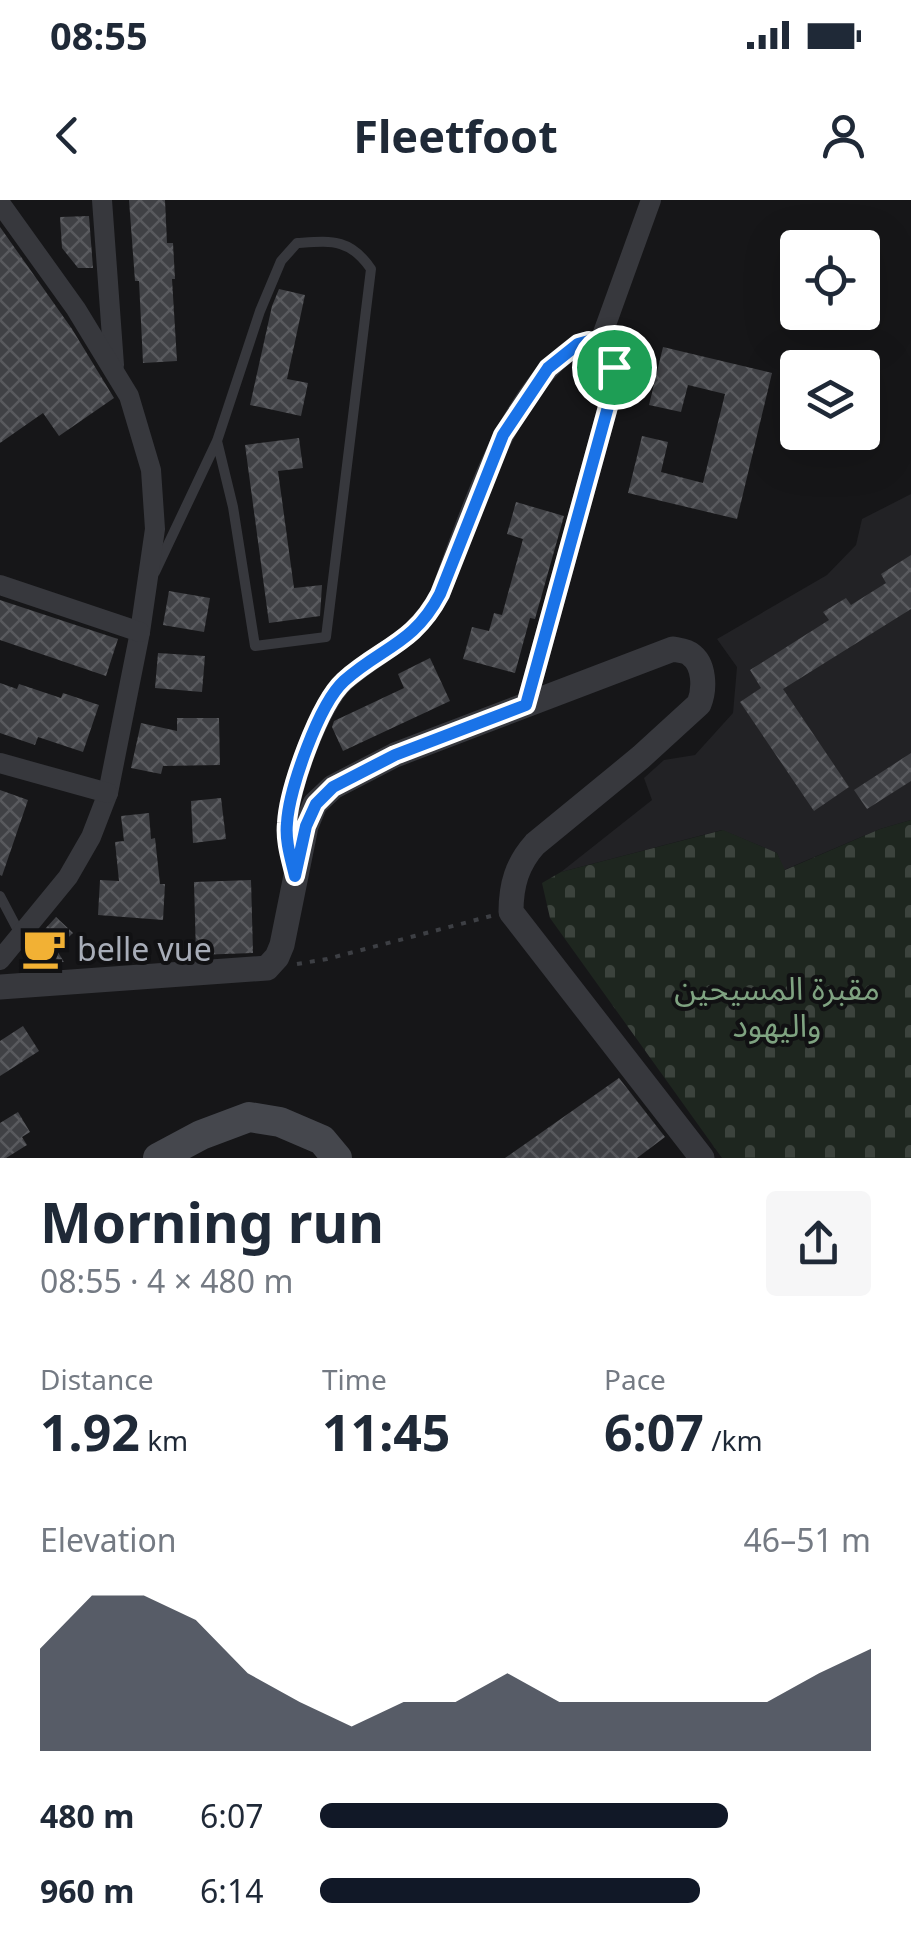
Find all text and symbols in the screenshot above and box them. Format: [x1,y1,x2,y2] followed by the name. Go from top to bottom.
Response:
[50,9,148,61] text: 08:55
[353,105,558,166] text: Fleetfoot
[40,108,95,163] icon: back
[816,108,871,163] icon: person
[780,230,880,450] map controls
[780,230,880,330] button: locate
[572,325,657,410] pin
[587,340,642,395] icon: arrive
[780,350,880,450] button: layers
[20,924,68,972] cafe icon: belle vue
[77,927,212,970] place label: belle vue
[674,966,880,1046] park label: مقبرة المسيحين واليهود
[40,1184,384,1259] text: Morning run
[766,1191,871,1296] button: share
[40,1259,293,1302] text: 08:55 · 4 × 480 m
[40,1360,153,1398] text: Distance
[322,1360,387,1398] text: Time
[604,1360,666,1398] text: Pace
[40,1398,140,1466] text: 1.92
[322,1398,450,1466] text: 11:45
[604,1398,704,1466] text: 6:07
[140,1421,188,1459] text: km
[704,1421,763,1459] text: /km
[40,1518,177,1561] text: Elevation
[744,1518,871,1561] text: 46–51 m
[40,1794,134,1837] text: 480 m
[200,1794,264,1837] text: 6:07
[40,1869,134,1912] text: 960 m
[200,1869,264,1912] text: 6:14

